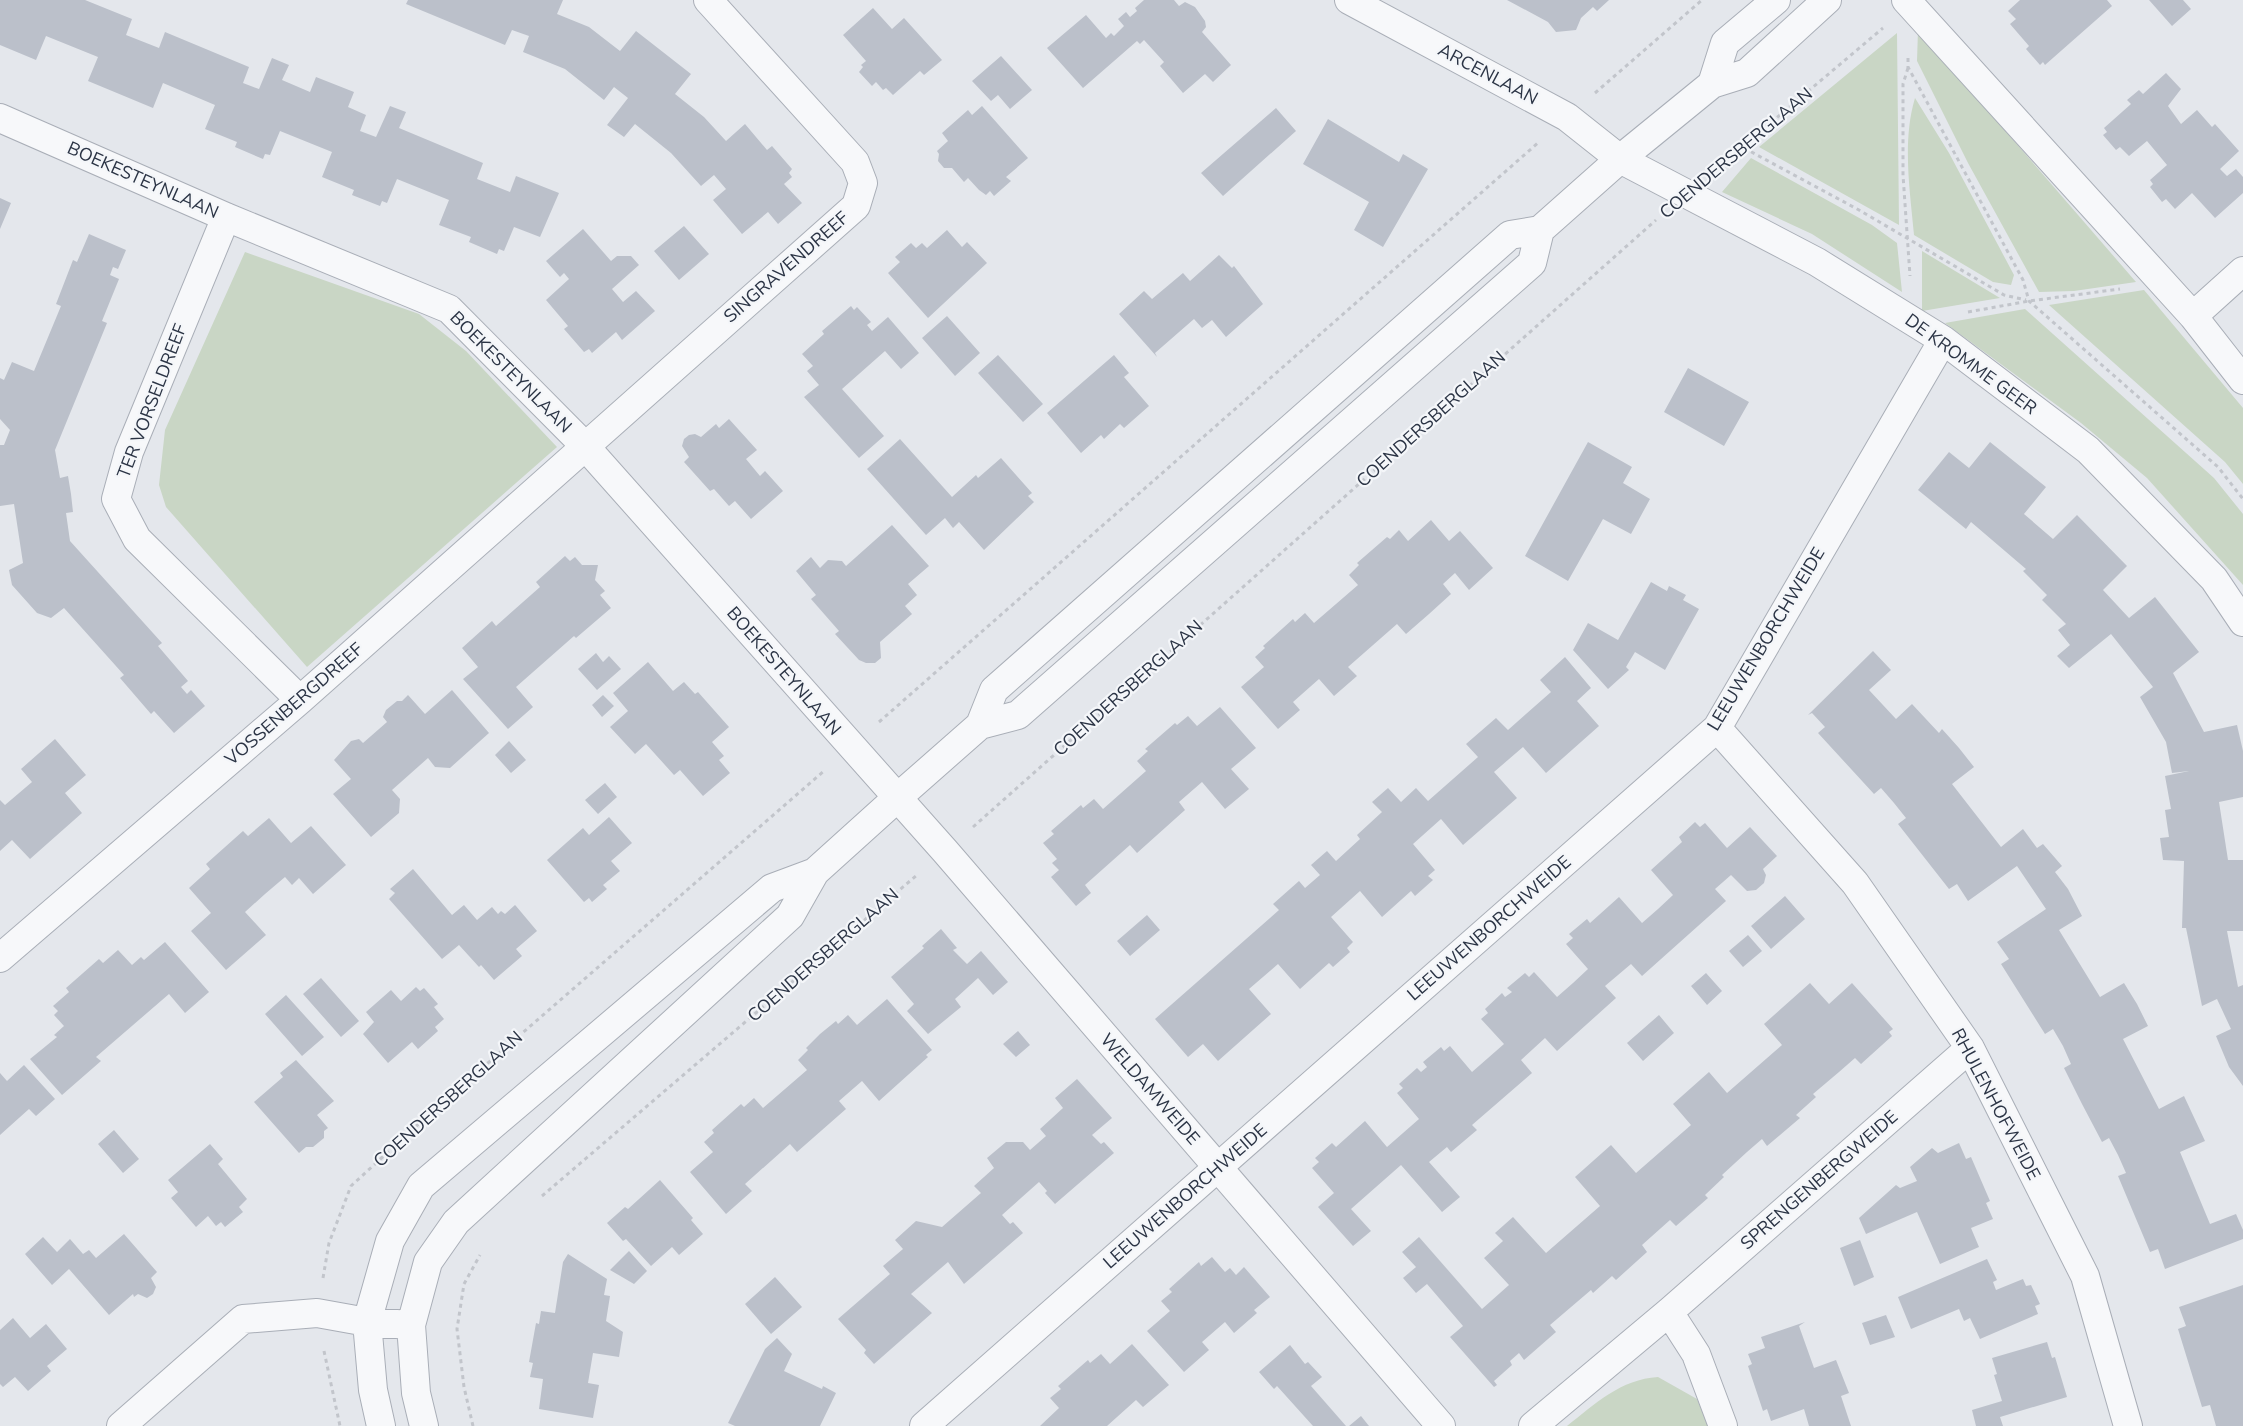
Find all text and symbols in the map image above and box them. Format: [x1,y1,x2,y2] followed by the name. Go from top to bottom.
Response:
[1434,38,1542,110] street label: ARCENLAAN
[1654,82,1818,224] street label: COENDERSBERGLAAN
[64,136,222,224] street label: BOEKESTEYNLAAN
[718,206,854,328] street label: SINGRAVENDREEF
[445,306,577,438] street label: BOEKESTEYNLAAN
[1900,308,2042,420] street label: DE KROMME GEER
[111,320,193,482] street label: TER VORSELDREEF
[1351,346,1511,492] street label: COENDERSBERGLAAN
[1702,543,1830,735] street label: LEEUWENBORCHWEIDE
[721,601,847,741] street label: BOEKESTEYNLAAN
[1048,615,1208,761] street label: COENDERSBERGLAAN
[219,637,368,771] street label: VOSSENBERGDREEF
[1402,850,1576,1006] street label: LEEUWENBORCHWEIDE
[742,883,904,1027] street label: COENDERSBERGLAAN
[1946,1024,2046,1184] street label: RHULENHOFWEIDE
[368,1026,528,1172] street label: COENDERSBERGLAAN
[1095,1028,1205,1150] street label: WELDAMWEIDE
[1735,1105,1903,1255] street label: SPRENGENBERGWEIDE
[1098,1118,1272,1274] street label: LEEUWENBORCHWEIDE

